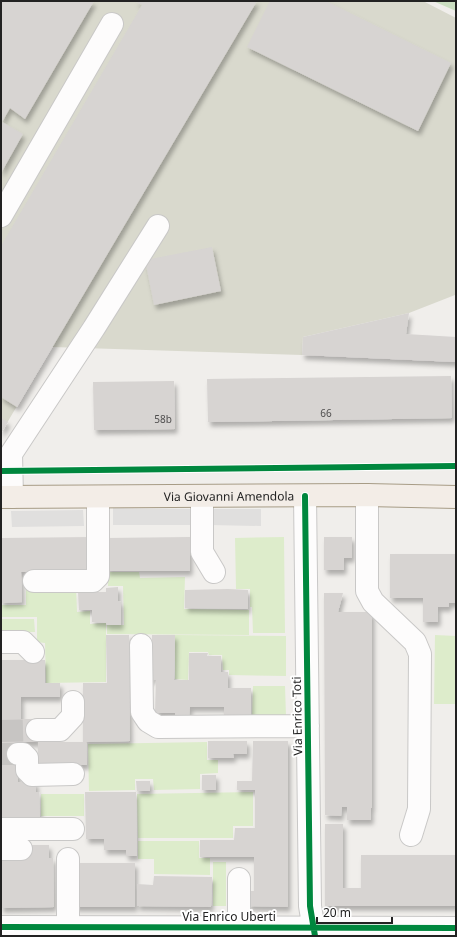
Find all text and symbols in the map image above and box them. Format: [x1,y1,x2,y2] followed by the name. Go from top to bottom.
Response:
[320,406,332,420] house number: 66
[154,412,172,426] house number: 58b
[164,487,294,505] street label: Via Giovanni Amendola
[288,676,306,756] street label: Via Enrico Toti
[317,899,392,925] scale bar
[323,904,351,921] text: 20 m
[182,908,276,925] street label: Via Enrico Uberti

